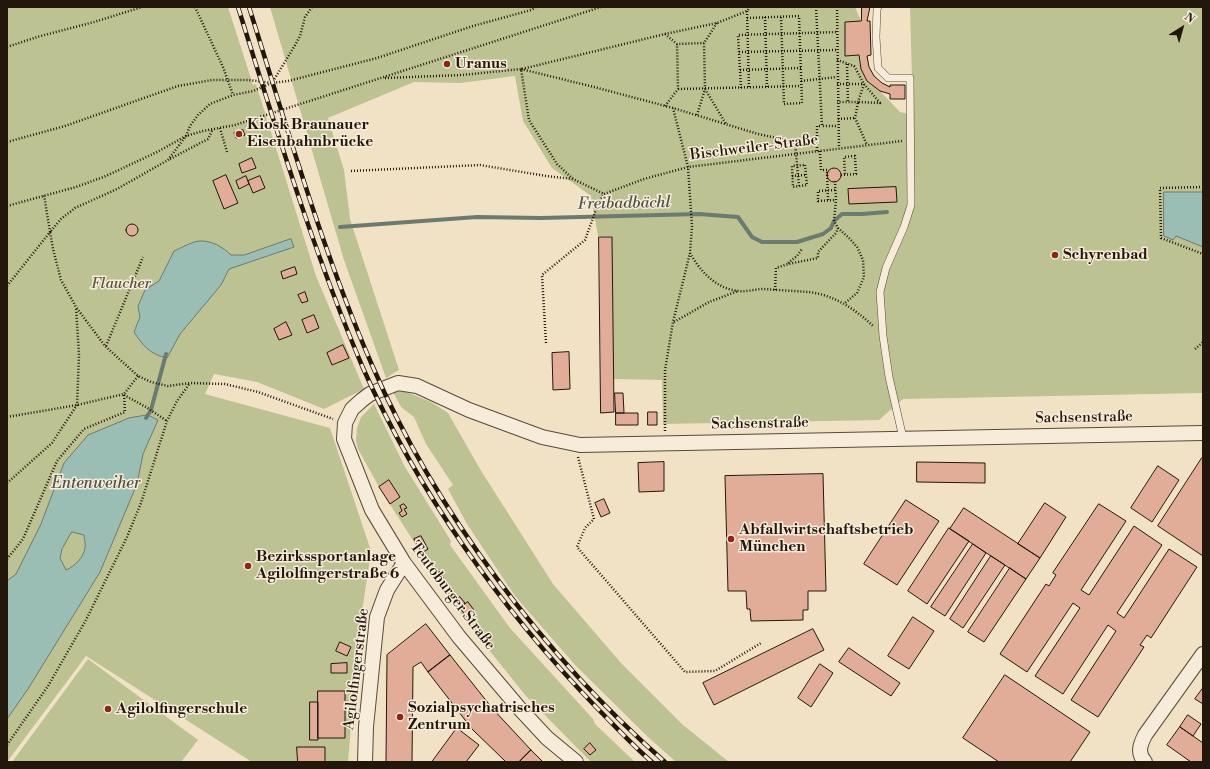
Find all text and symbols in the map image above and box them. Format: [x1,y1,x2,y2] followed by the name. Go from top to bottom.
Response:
[1162,8,1202,48] north arrow
[1182,10,1197,27] text: N
[455,55,507,73] place label: Uranus
[442,59,452,69] marker: Uranus
[247,116,373,151] place label: Kiosk Braunauer Eisenbahnbrücke
[234,129,244,139] marker: Kiosk Braunauer Eisenbahnbrücke
[689,131,819,165] street label: Bischweiler-Straße
[577,194,671,214] water label: Freibadbächl
[1063,246,1148,264] place label: Schyrenbad
[1050,250,1060,260] marker: Schyrenbad
[91,275,151,293] park label: Flaucher
[1035,408,1133,428] street label: Sachsenstraße
[711,414,809,434] street label: Sachsenstraße
[51,474,141,494] water label: Entenweiher
[739,521,914,556] place label: Abfallwirtschaftsbetrieb München
[726,534,736,544] marker: Abfallwirtschaftsbetrieb München
[405,538,499,654] street label: Teutoburger Straße
[256,548,399,583] place label: Bezirkssportanlage Agilolfingerstraße 6
[243,561,253,571] marker: Bezirkssportanlage Agilolfingerstraße 6
[341,607,373,731] street label: Agilolfingerstraße
[408,699,555,734] place label: Sozialpsychatrisches Zentrum
[116,700,247,718] place label: Agilolfingerschule
[103,704,113,714] marker: Agilolfingerschule
[395,712,405,722] marker: Sozialpsychatrisches Zentrum

